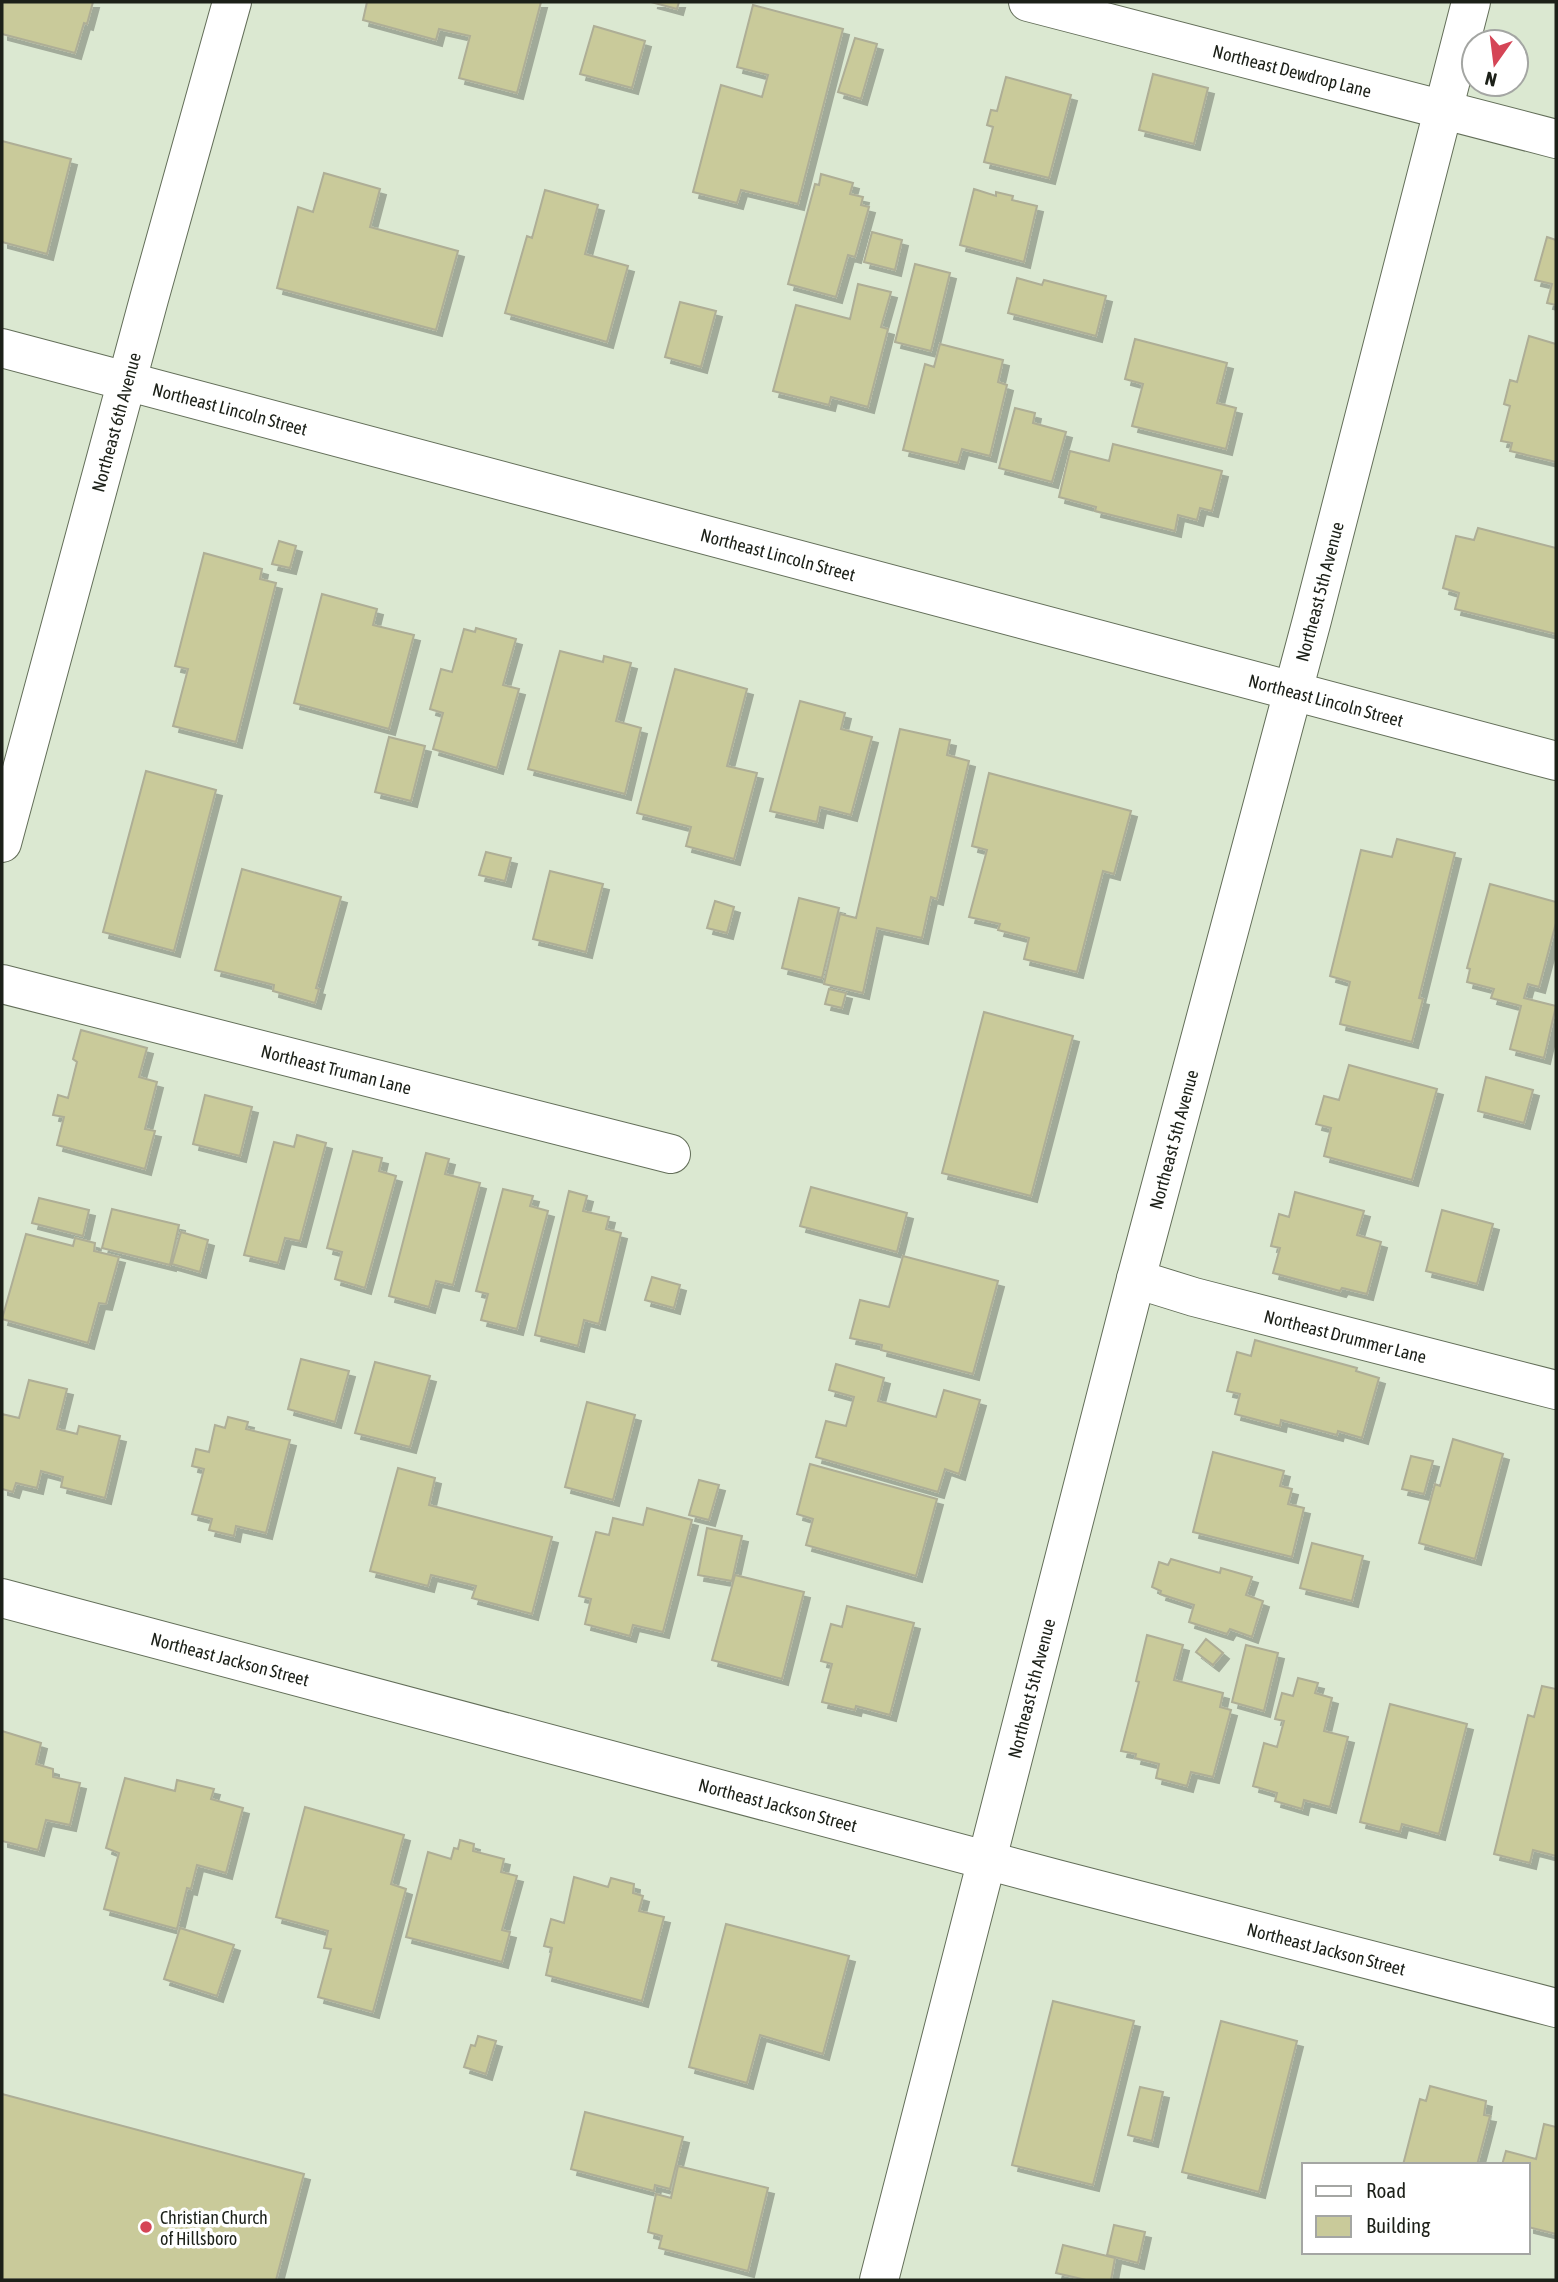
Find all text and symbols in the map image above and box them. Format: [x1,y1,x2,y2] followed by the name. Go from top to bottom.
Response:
[1460,28,1530,98] north arrow
[1211,40,1374,101] street label: Northeast Dewdrop Lane
[1483,67,1499,92] text: N
[87,350,145,494] street label: Northeast 6th Avenue
[150,378,310,439] street label: Northeast Lincoln Street
[1291,519,1347,664] street label: Northeast 5th Avenue
[698,524,858,585] street label: Northeast Lincoln Street
[1246,669,1406,730] street label: Northeast Lincoln Street
[259,1040,414,1098] street label: Northeast Truman Lane
[1145,1067,1202,1211] street label: Northeast 5th Avenue
[1262,1305,1429,1367] street label: Northeast Drummer Lane
[1003,1616,1059,1760] street label: Northeast 5th Avenue
[149,1628,312,1690] street label: Northeast Jackson Street
[696,1774,859,1836] street label: Northeast Jackson Street
[1245,1918,1408,1979] street label: Northeast Jackson Street
[1302,2163,1530,2254] legend
[1366,2178,1406,2202] text: Road
[160,2207,268,2249] place label: Christian Church of Hillsboro
[1366,2213,1430,2237] text: Building
[138,2219,154,2235] marker: Christian Church of Hillsboro

